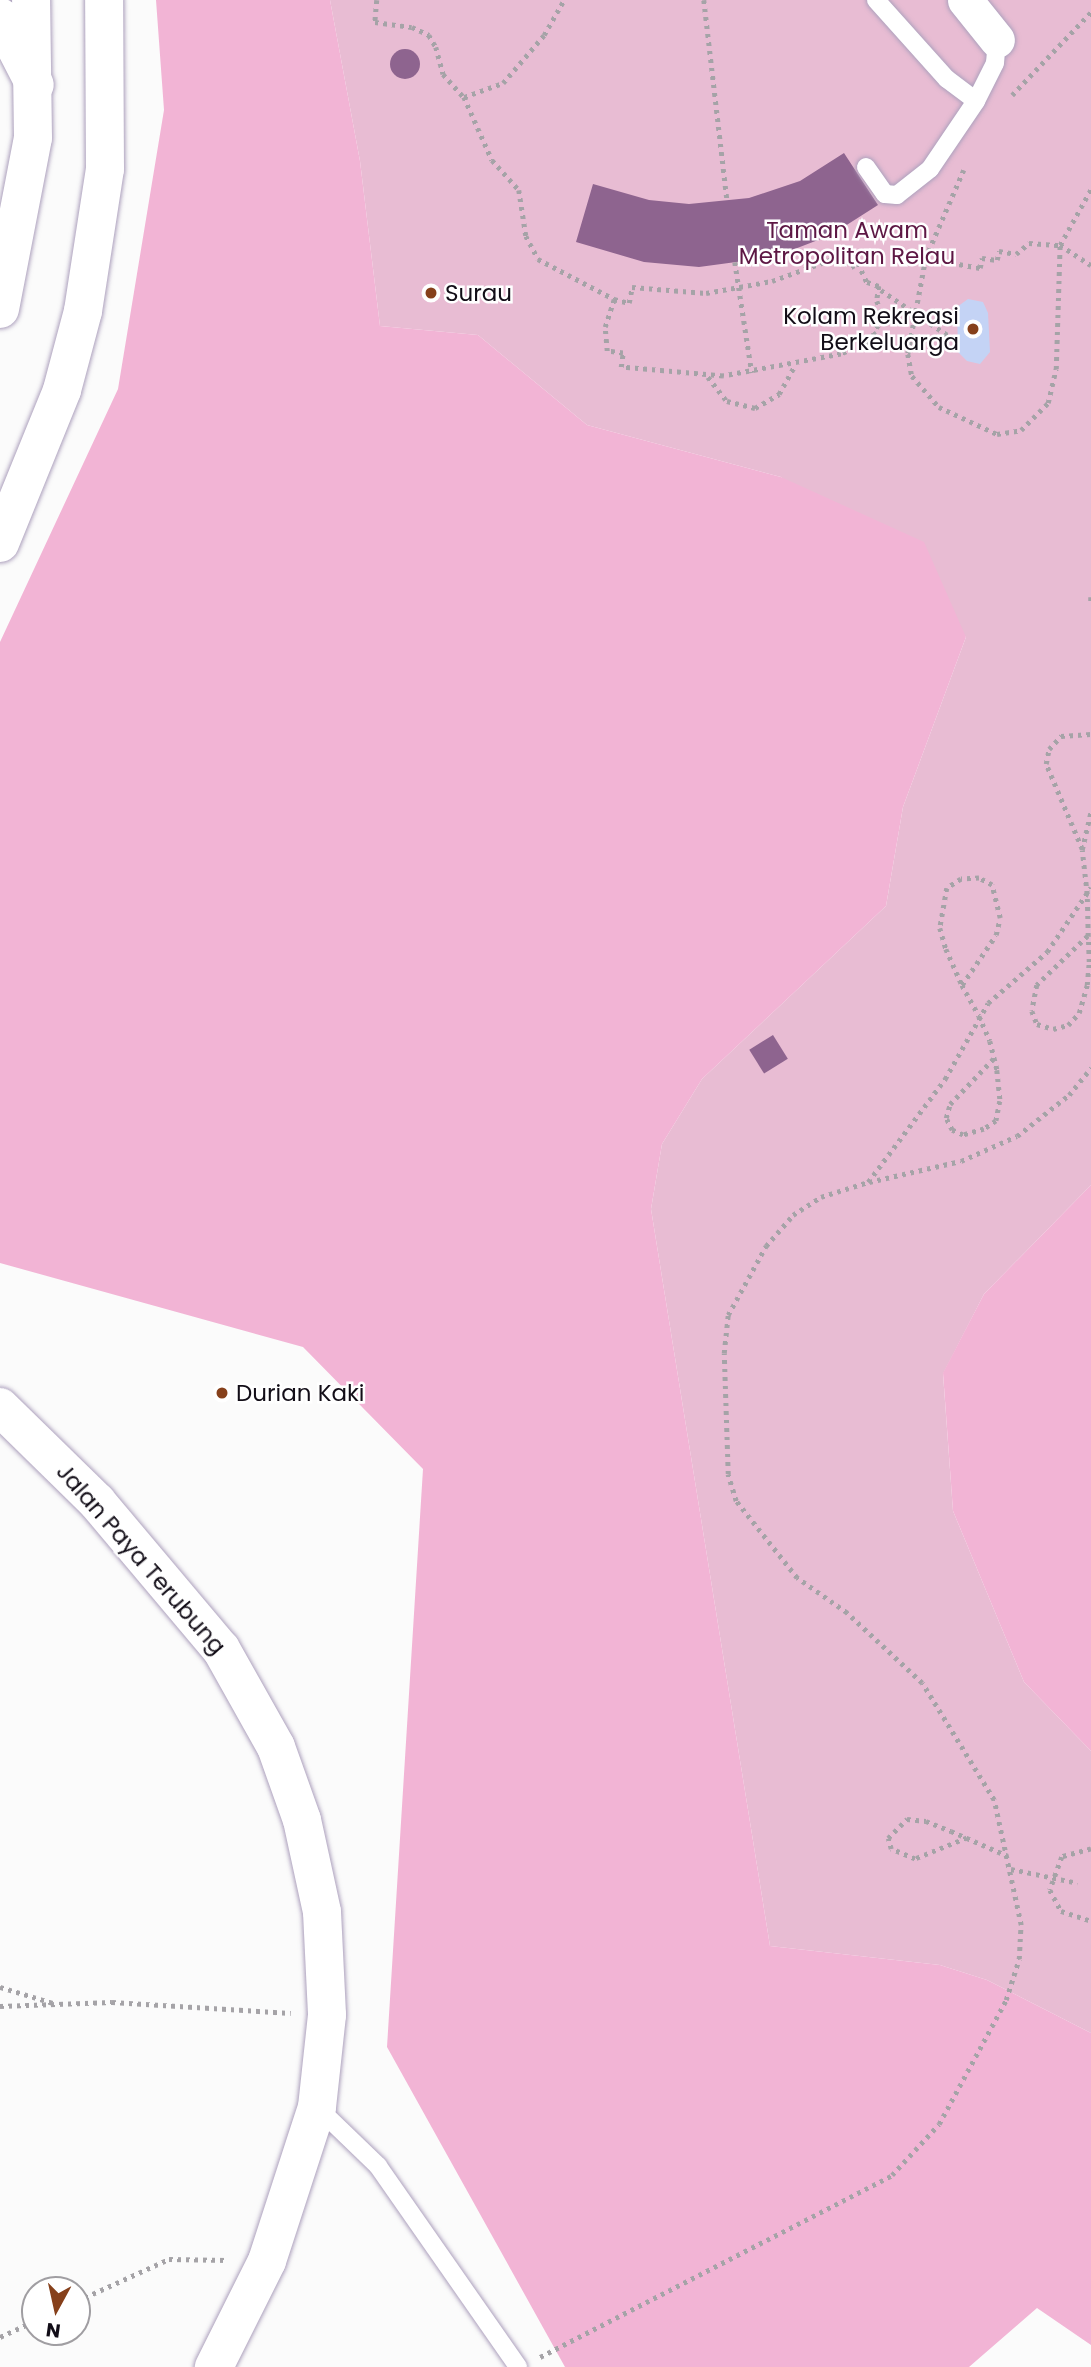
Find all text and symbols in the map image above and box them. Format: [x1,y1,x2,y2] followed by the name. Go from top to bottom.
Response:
[739,216,955,270] park label: Taman Awam Metropolitan Relau
[445,279,512,307] place label: Surau
[423,285,439,301] marker: Surau
[783,302,959,356] place label: Kolam Rekreasi Berkeluarga
[965,321,981,337] marker: Kolam Rekreasi Berkeluarga
[236,1379,364,1407] place label: Durian Kaki
[214,1385,230,1401] marker: Durian Kaki
[51,1458,231,1660] street label: Jalan Paya Terubung
[21,2276,91,2346] north arrow
[44,2316,62,2345] text: N

